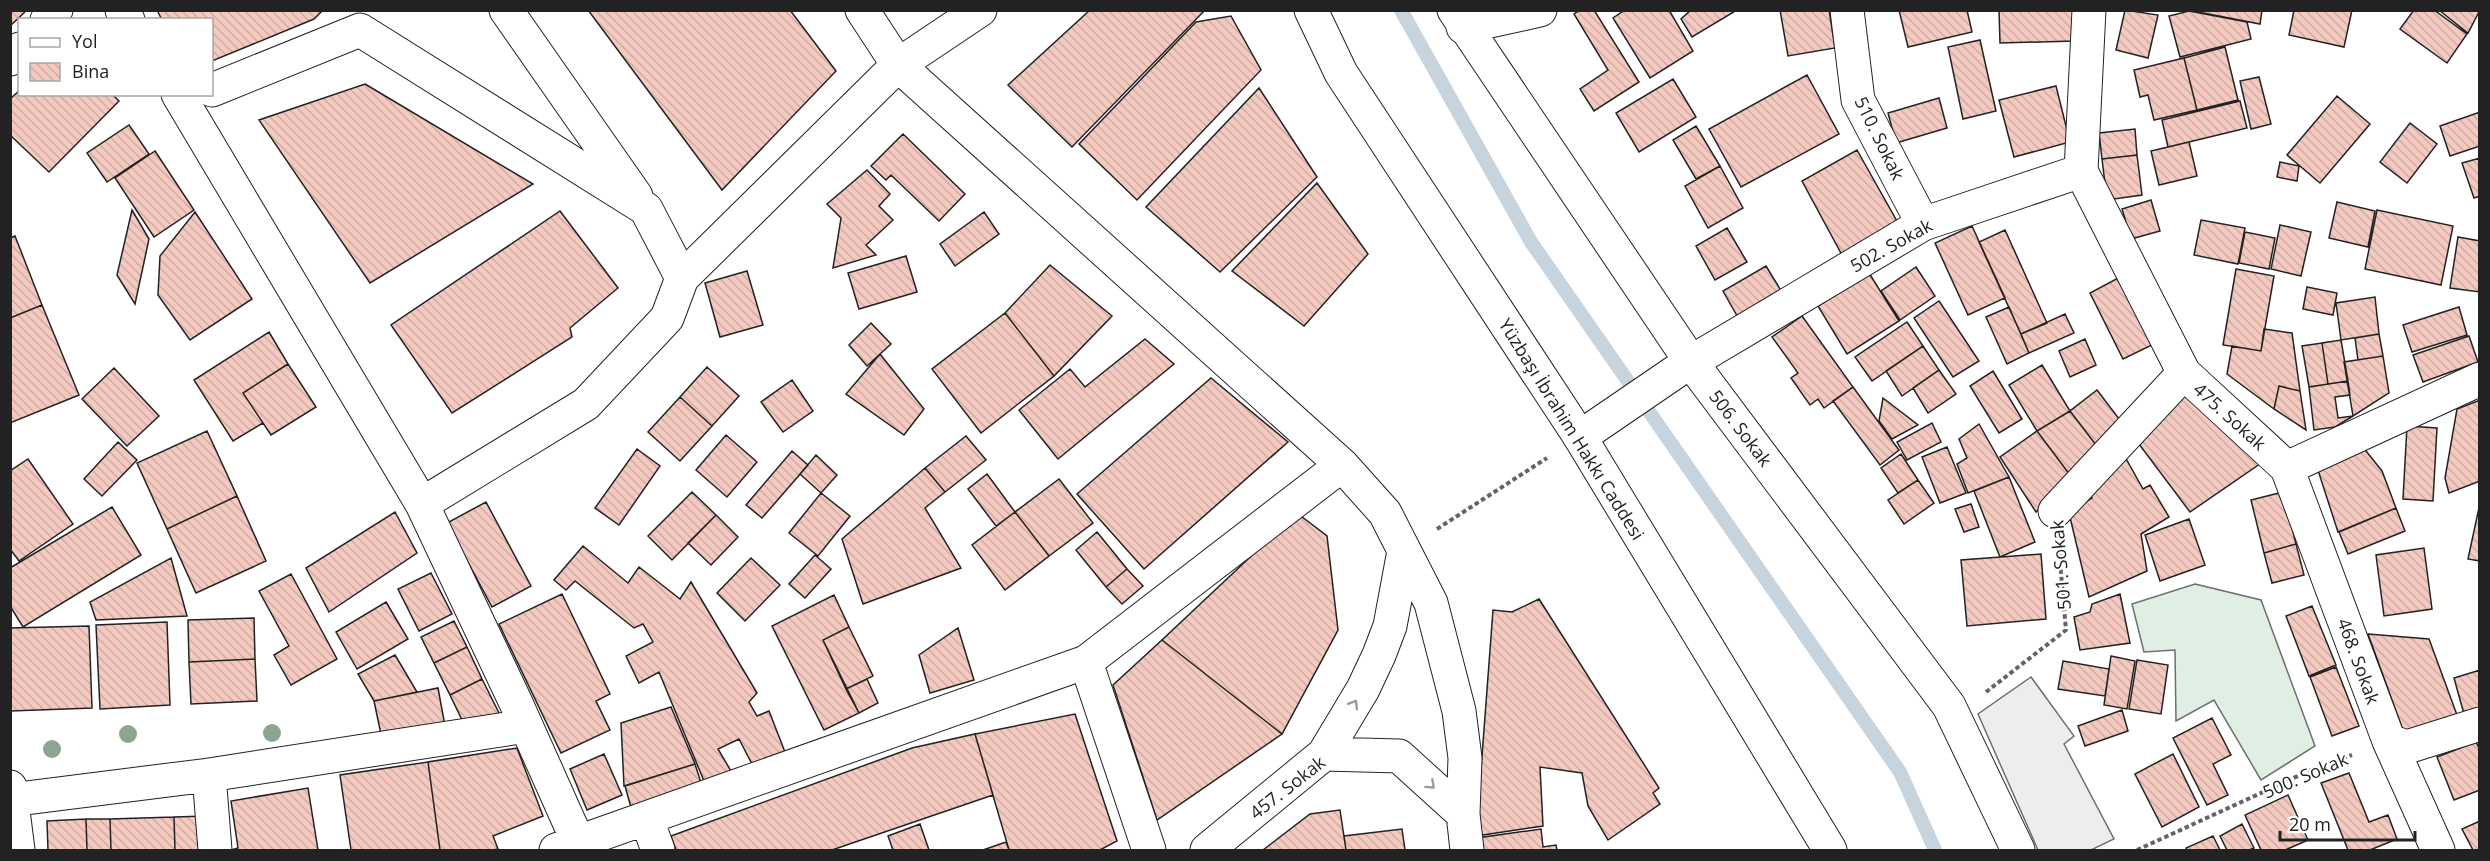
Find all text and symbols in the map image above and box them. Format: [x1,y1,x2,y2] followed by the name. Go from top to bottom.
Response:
[18,18,213,96] legend
[72,29,97,53] text: Yol
[72,59,109,83] text: Bina
[1850,92,1911,184] street label: 510. Sokak
[1846,212,1937,277] street label: 502. Sokak
[1494,314,1650,544] street label: Yüzbaşı İbrahim Hakkı Caddesi
[2189,377,2272,455] street label: 475. Sokak
[1704,385,1778,472] street label: 506. Sokak
[2044,519,2076,611] street label: 501. Sokak
[2332,615,2386,708] street label: 468. Sokak
[1347,700,1359,710] one-way arrow
[2259,746,2352,804] street label: 500. Sokak
[1244,750,1330,824] street label: 457. Sokak
[1424,778,1435,789] one-way arrow
[2280,804,2415,842] scale bar
[2289,812,2331,836] text: 20 m

